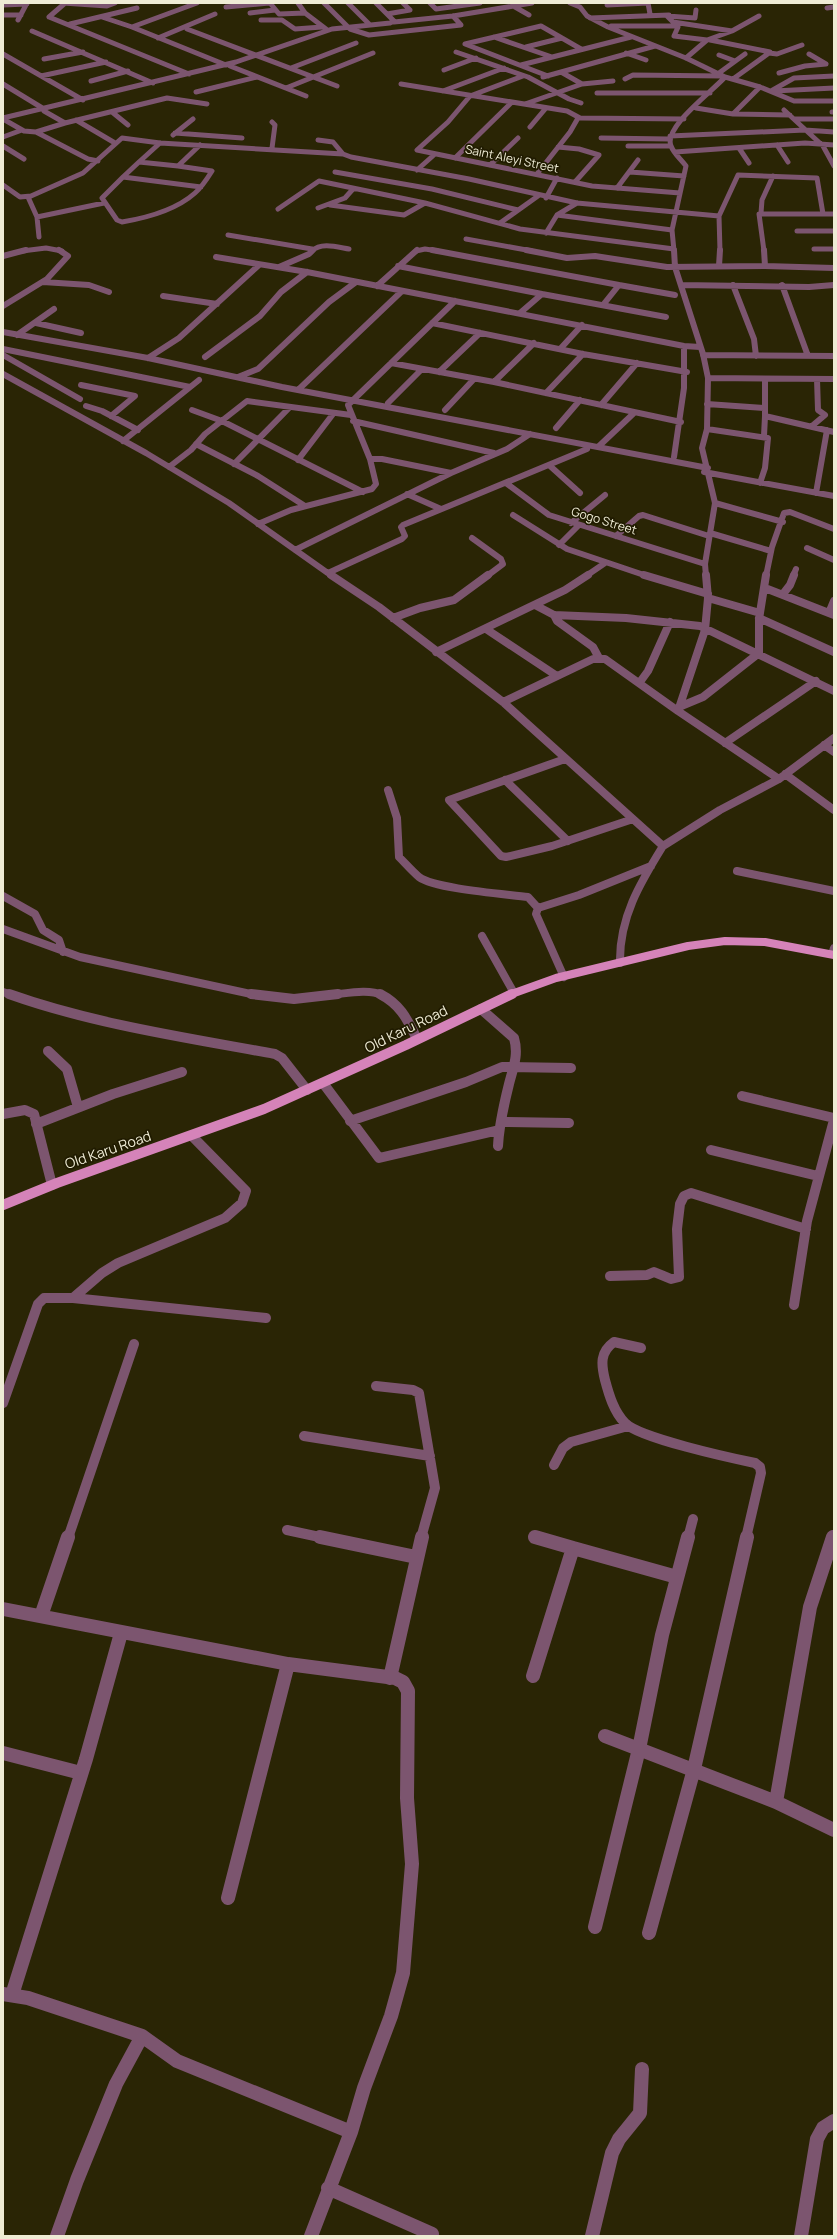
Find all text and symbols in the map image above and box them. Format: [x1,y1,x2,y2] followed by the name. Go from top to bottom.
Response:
[464,140,561,177] street label: Saint Aleyi Street
[569,503,639,539] street label: Gogo Street
[361,1000,450,1057] street label: Old Karu Road
[62,1126,153,1173] street label: Old Karu Road

